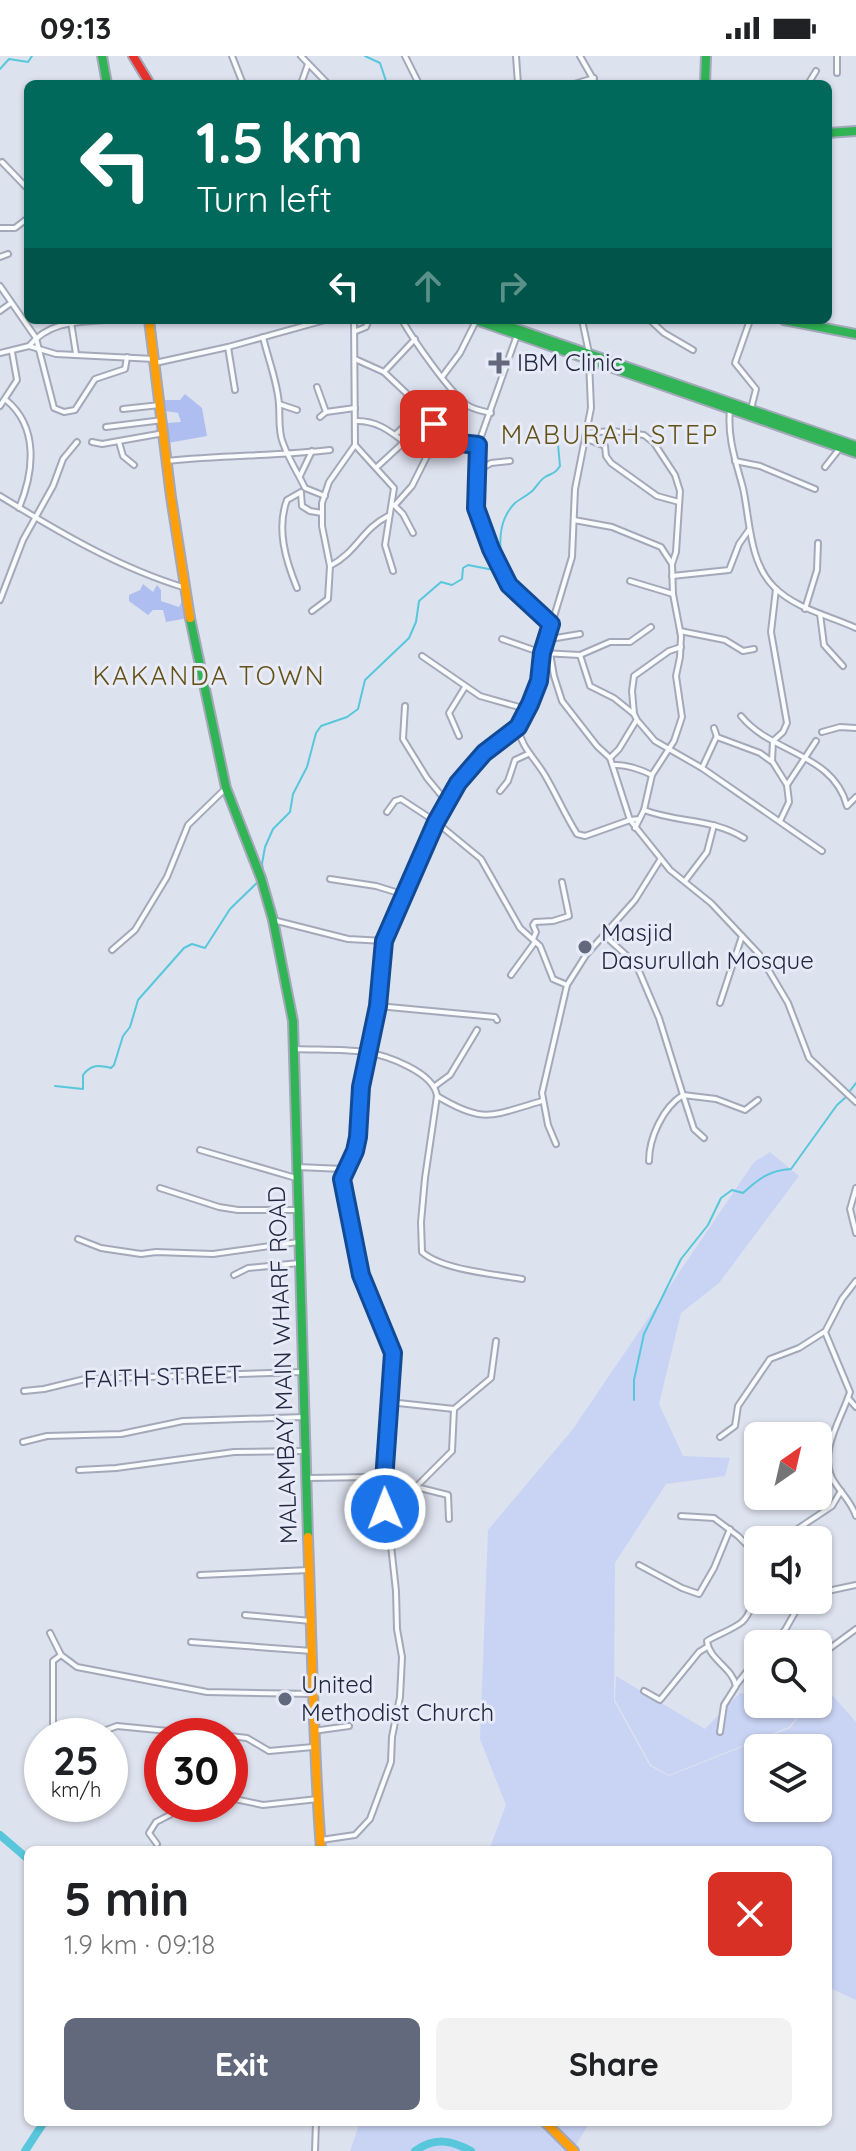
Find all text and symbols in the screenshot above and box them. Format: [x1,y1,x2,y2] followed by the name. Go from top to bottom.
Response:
[40,9,111,47] text: 09:13
[196,107,363,177] text: 1.5 km
[64,112,168,216] icon: left
[196,176,332,221] text: Turn left
[322,264,366,308] icon: left
[406,264,450,308] icon: ahead
[490,264,534,308] icon: right
[517,347,623,377] place label: IBM Clinic
[488,352,510,374] marker: IBM Clinic
[400,390,468,458] pin
[412,402,456,446] icon: arrive
[501,418,719,451] district label: MABURAH STEP
[92,659,326,692] district label: KAKANDA TOWN
[601,917,814,975] place label: Masjid Dasurullah Mosque
[576,938,594,956] marker: Masjid Dasurullah Mosque
[261,1186,303,1545] street label: MALAMBAY MAIN WHARF ROAD
[83,1358,243,1394] street label: FAITH STREET
[744,1422,832,1510] north arrow
[744,1422,832,1822] map controls
[343,1467,427,1551] position arrow
[744,1526,832,1614] button: sound
[744,1630,832,1718] button: search
[301,1669,494,1727] place label: United Methodist Church
[276,1690,294,1708] marker: United Methodist Church
[144,1718,248,1822] speed limit sign: 30
[744,1734,832,1822] button: layers
[53,1735,99,1785] text: 25
[51,1777,101,1802] text: km/h
[64,1868,189,1928] text: 5 min
[708,1872,792,1956] button: close
[64,1928,215,1961] text: 1.9 km · 09:18
[64,2018,420,2110] button: Exit
[436,2018,792,2110] button: Share

